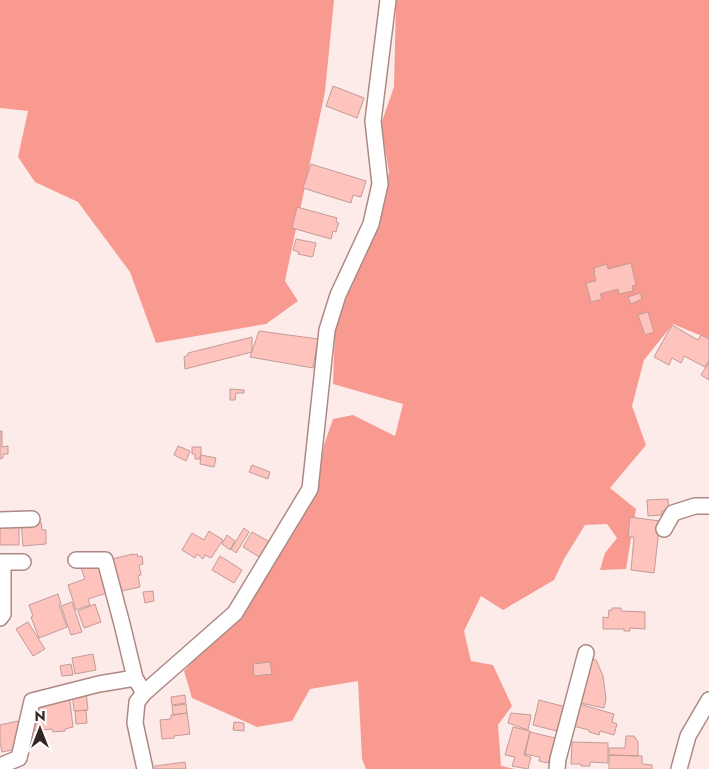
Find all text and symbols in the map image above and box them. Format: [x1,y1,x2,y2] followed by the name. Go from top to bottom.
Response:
[15,704,65,754] north arrow
[34,706,46,726] text: N

